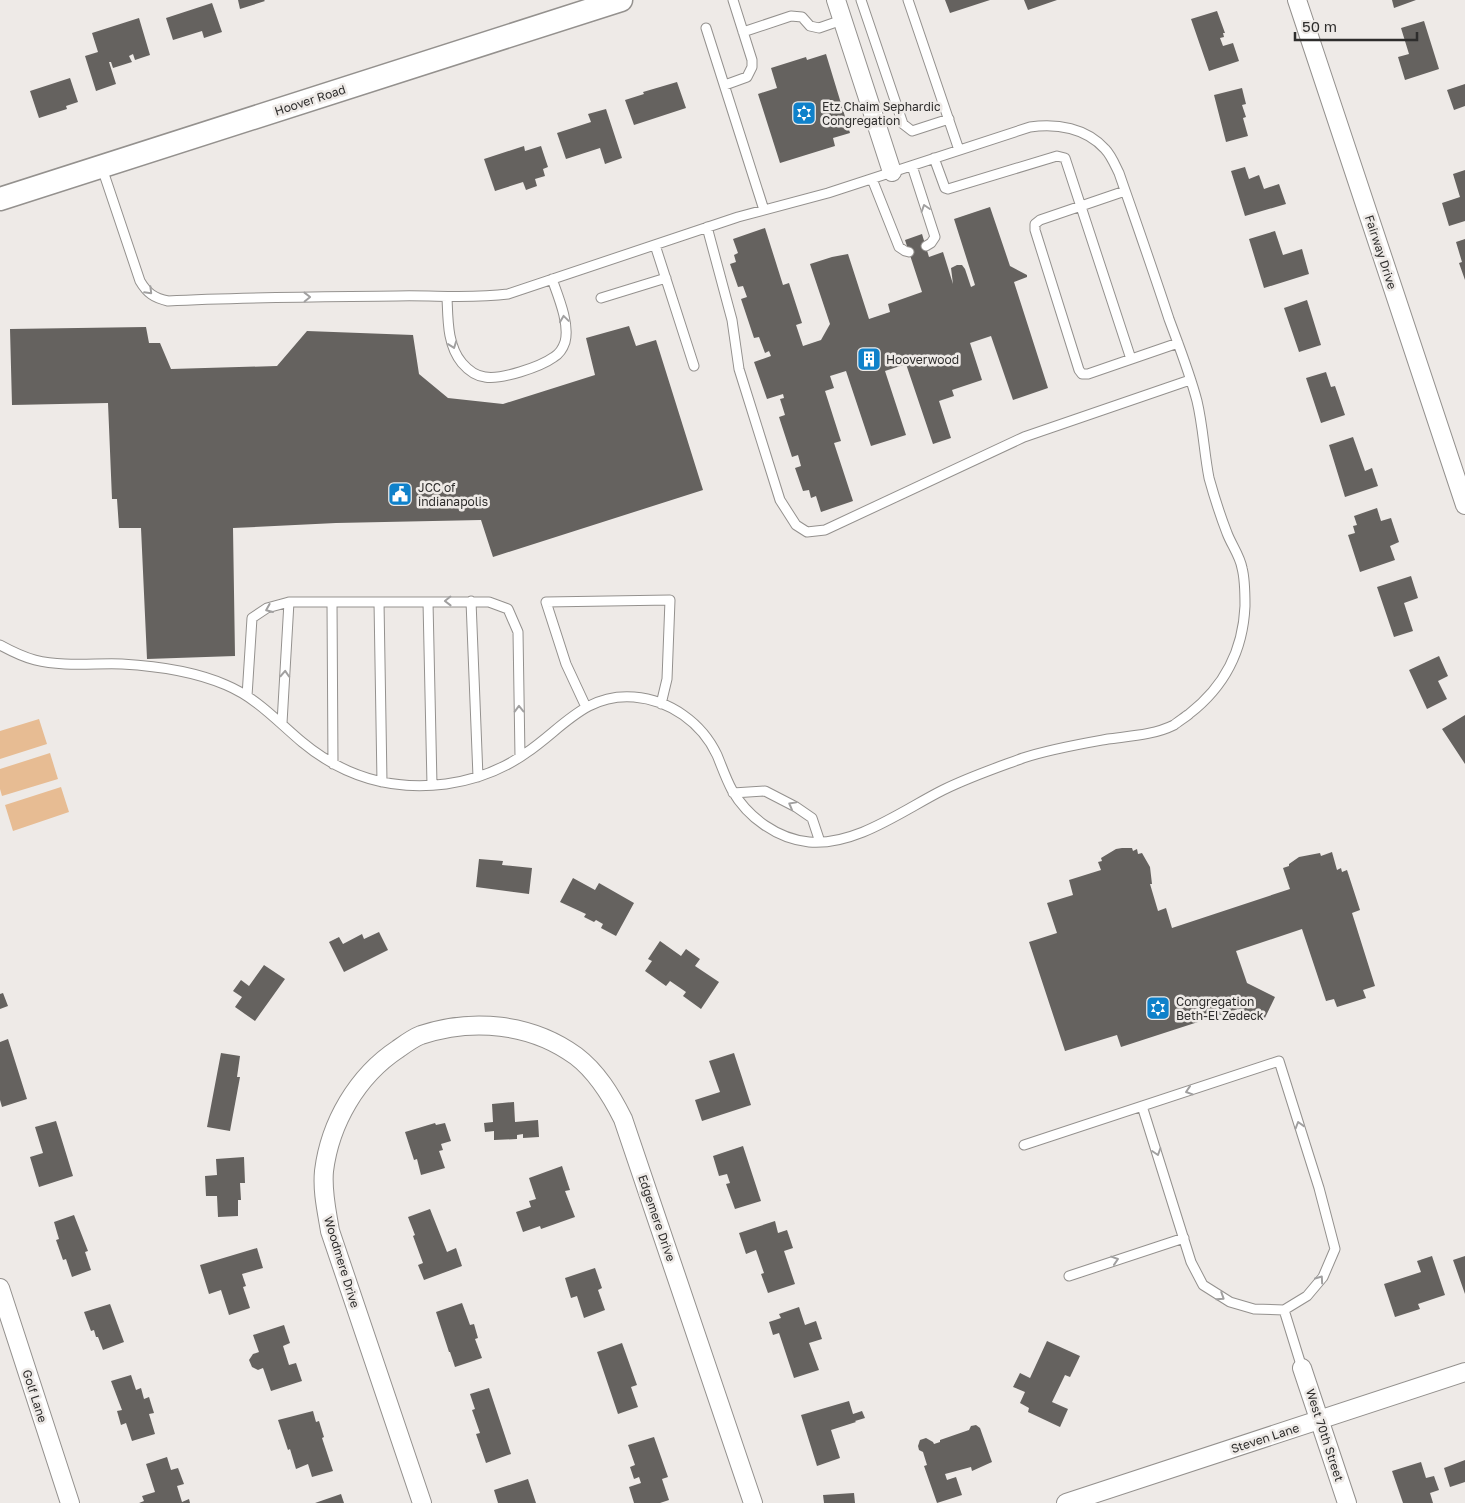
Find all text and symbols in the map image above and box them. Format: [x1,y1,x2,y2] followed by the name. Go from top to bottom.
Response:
[1295,10,1418,42] scale bar
[1302,17,1337,35] text: 50 m
[273,81,347,119] street label: Hoover Road
[822,99,941,128] place label: Etz Chaim Sephardic Congregation
[791,100,817,126] synagogue icon: Etz Chaim Sephardic Congregation
[921,204,931,212] one-way arrow
[1362,213,1400,291] street label: Fairway Drive
[143,285,152,294] one-way arrow
[304,292,312,302] one-way arrow
[559,315,570,323] one-way arrow
[447,340,457,349] one-way arrow
[856,346,882,372] building icon: Hooverwood
[886,352,959,367] place label: Hooverwood
[418,480,488,509] place label: JCC of indianapolis
[387,481,413,507] public building icon: JCC of indianapolis
[444,596,452,606] one-way arrow
[265,602,274,613] one-way arrow
[279,670,290,678] one-way arrow
[514,704,524,712] one-way arrow
[788,801,797,811] one-way arrow
[1176,994,1264,1023] place label: Congregation Beth-El Zedeck
[1145,995,1171,1021] synagogue icon: Congregation Beth-El Zedeck
[1185,1085,1193,1095] one-way arrow
[1295,1122,1305,1130] one-way arrow
[1151,1148,1161,1156] one-way arrow
[635,1173,679,1263] street label: Edgemere Drive
[321,1215,363,1309] street label: Woodmere Drive
[1111,1256,1119,1266] one-way arrow
[1314,1275,1323,1285] one-way arrow
[1216,1290,1225,1300] one-way arrow
[19,1368,51,1424] street label: Golf Lane
[1303,1387,1347,1483] street label: West 70th Street
[1229,1420,1301,1456] street label: Steven Lane

